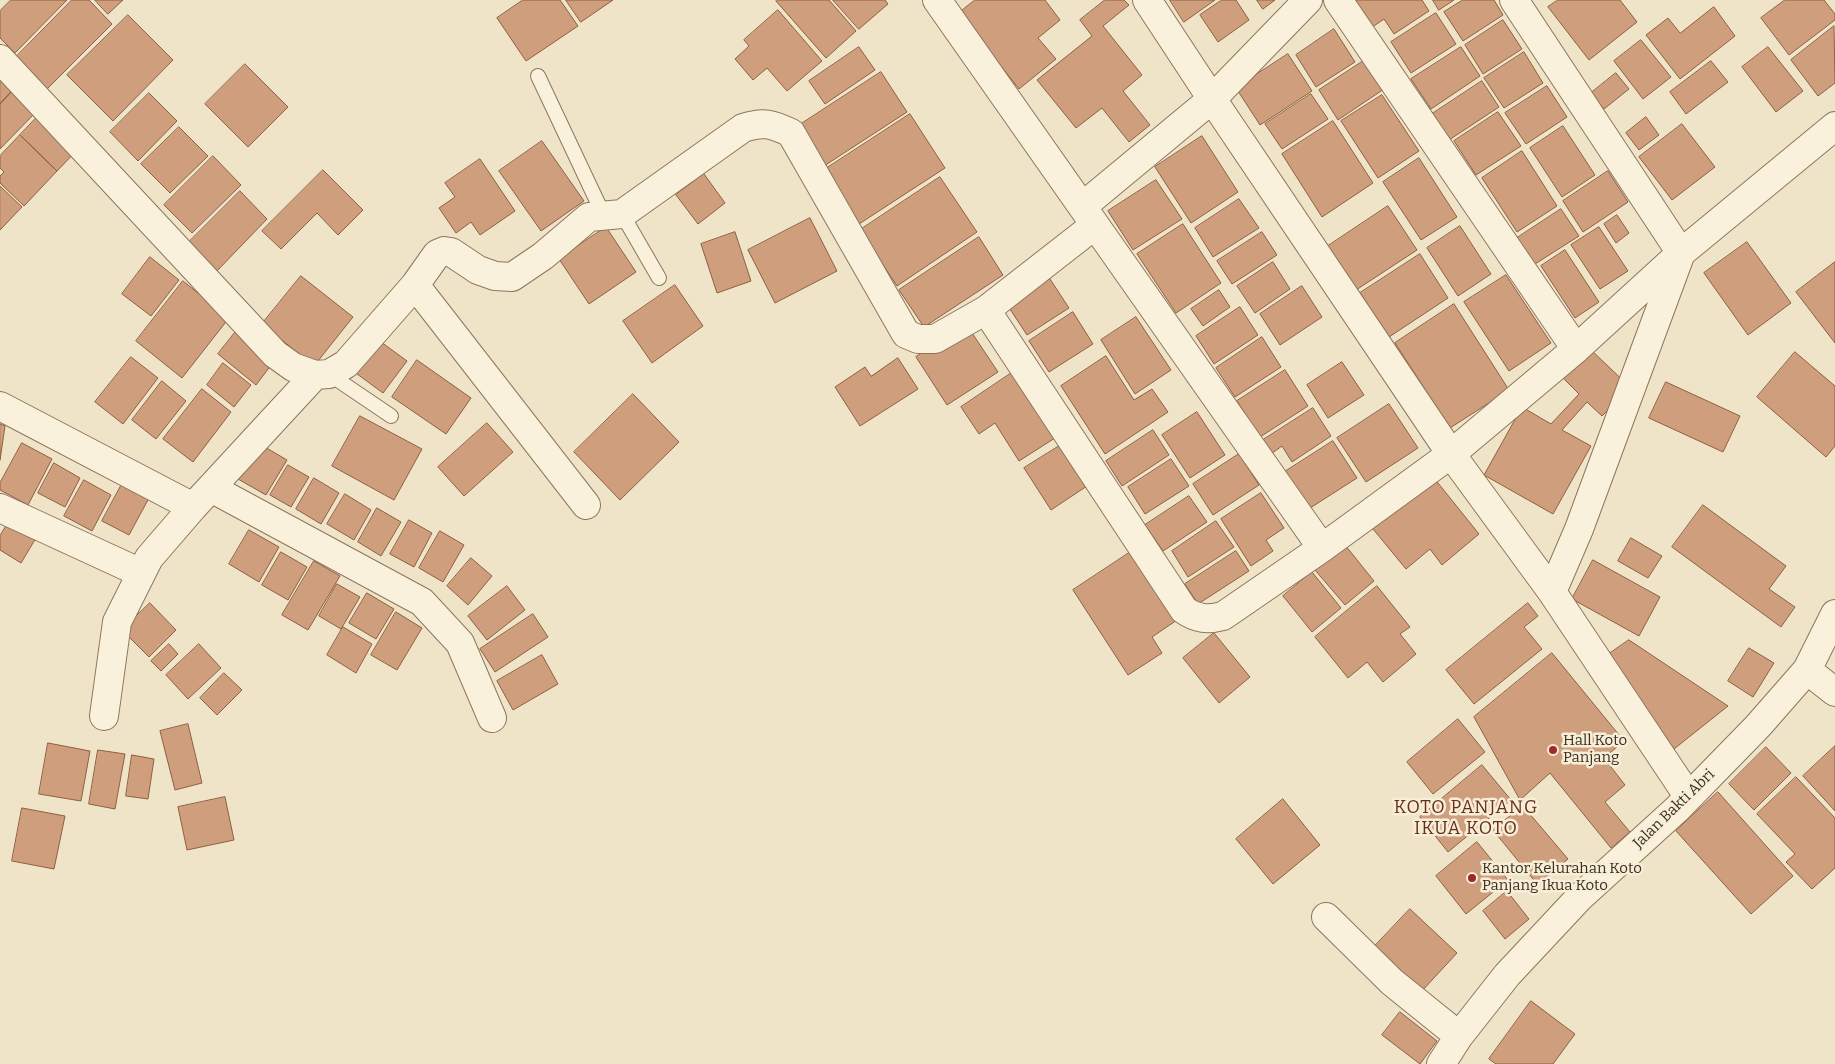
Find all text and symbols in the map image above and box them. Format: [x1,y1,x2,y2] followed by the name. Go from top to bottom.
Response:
[1563,732,1627,767] place label: Hall Koto Panjang
[1547,744,1559,756] marker: Hall Koto Panjang
[1629,766,1719,852] street label: Jalan Bakti Abri
[1392,797,1540,840] district label: KOTO PANJANG IKUA KOTO
[1482,860,1642,895] place label: Kantor Kelurahan Koto Panjang Ikua Koto
[1466,872,1478,884] marker: Kantor Kelurahan Koto Panjang Ikua Koto

